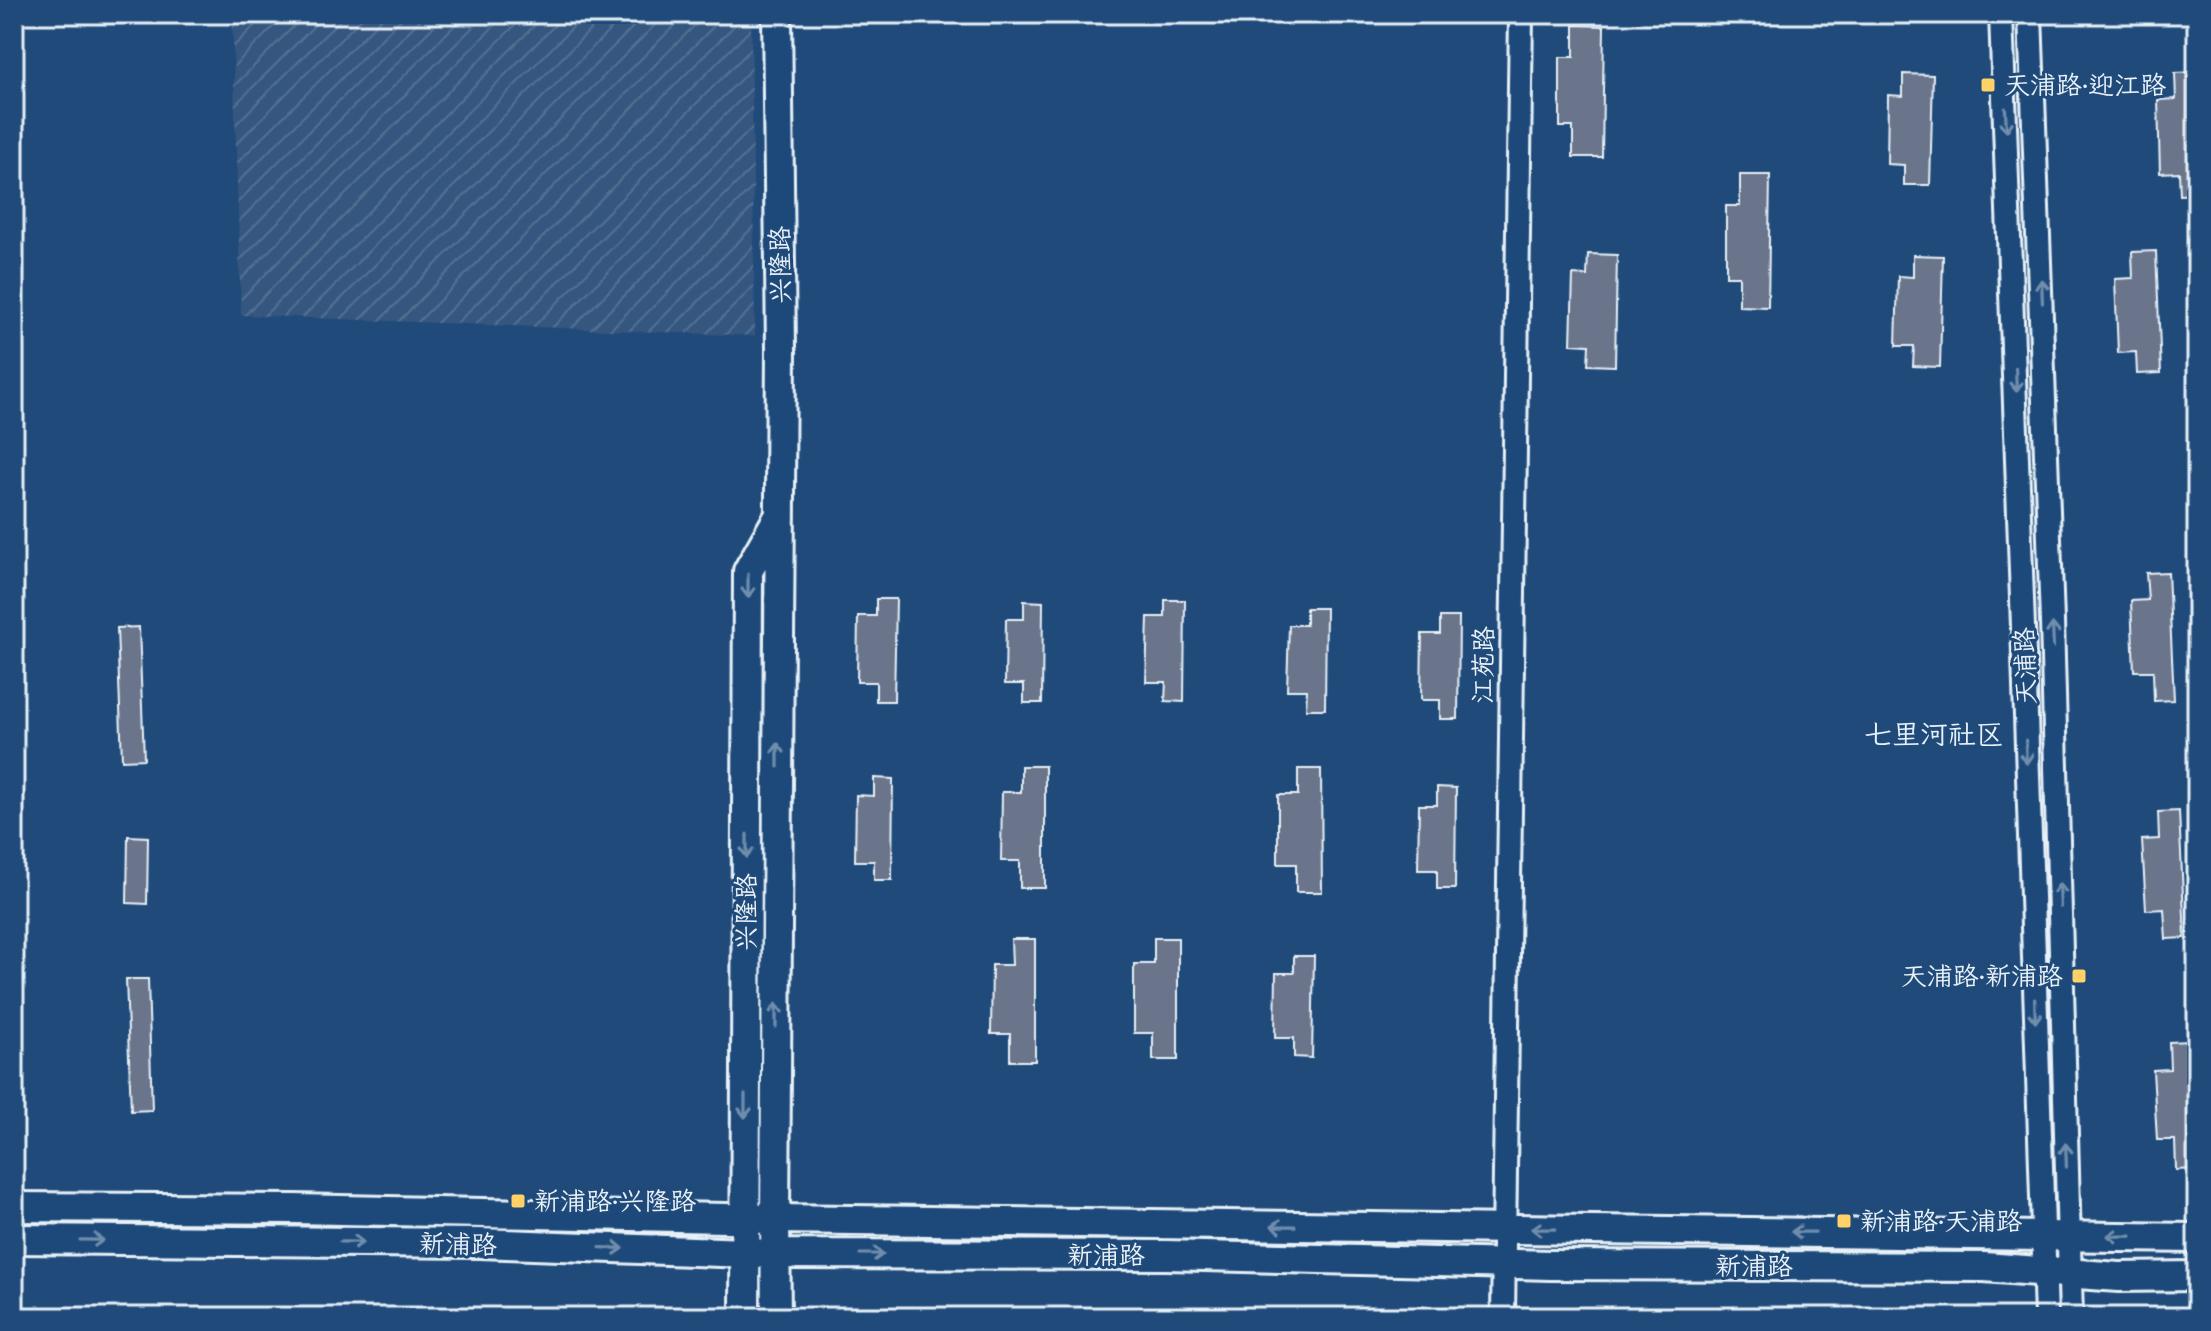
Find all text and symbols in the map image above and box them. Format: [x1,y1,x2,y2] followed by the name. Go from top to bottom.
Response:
[2004,69,2166,101] place label: 天浦路·迎江路
[1979,76,1997,94] marker: 天浦路·迎江路
[1998,106,2013,133] one-way arrow
[763,226,797,304] street label: 兴隆路
[2034,278,2049,305] one-way arrow
[2008,366,2024,393] one-way arrow
[740,572,756,599] one-way arrow
[2045,622,2060,649] one-way arrow
[1466,626,1500,704] street label: 江苑路
[2008,626,2042,706] street label: 天浦路
[1864,717,2004,751] district label: 七里河社区
[2018,738,2034,765] one-way arrow
[770,742,786,769] one-way arrow
[739,832,754,859] one-way arrow
[730,873,762,951] street label: 兴隆路
[2052,882,2067,909] one-way arrow
[1901,960,2063,992] place label: 天浦路·新浦路
[2070,967,2088,985] marker: 天浦路·新浦路
[2027,997,2042,1024] one-way arrow
[768,1002,784,1029] one-way arrow
[737,1092,753,1119] one-way arrow
[2059,1142,2074,1169] one-way arrow
[534,1185,696,1217] place label: 新浦路·兴隆路
[509,1192,527,1210] marker: 新浦路·兴隆路
[1860,1205,2022,1237] place label: 新浦路·天浦路
[1835,1212,1853,1230] marker: 新浦路·天浦路
[1270,1218,1297,1233] one-way arrow
[1530,1221,1557,1237] one-way arrow
[1790,1224,1817,1240] one-way arrow
[419,1227,497,1261] street label: 新浦路
[2106,1228,2133,1244] one-way arrow
[78,1232,105,1248] one-way arrow
[338,1234,365,1250] one-way arrow
[1067,1239,1145,1271] street label: 新浦路
[598,1241,625,1256] one-way arrow
[858,1246,885,1262] one-way arrow
[1715,1250,1793,1282] street label: 新浦路

